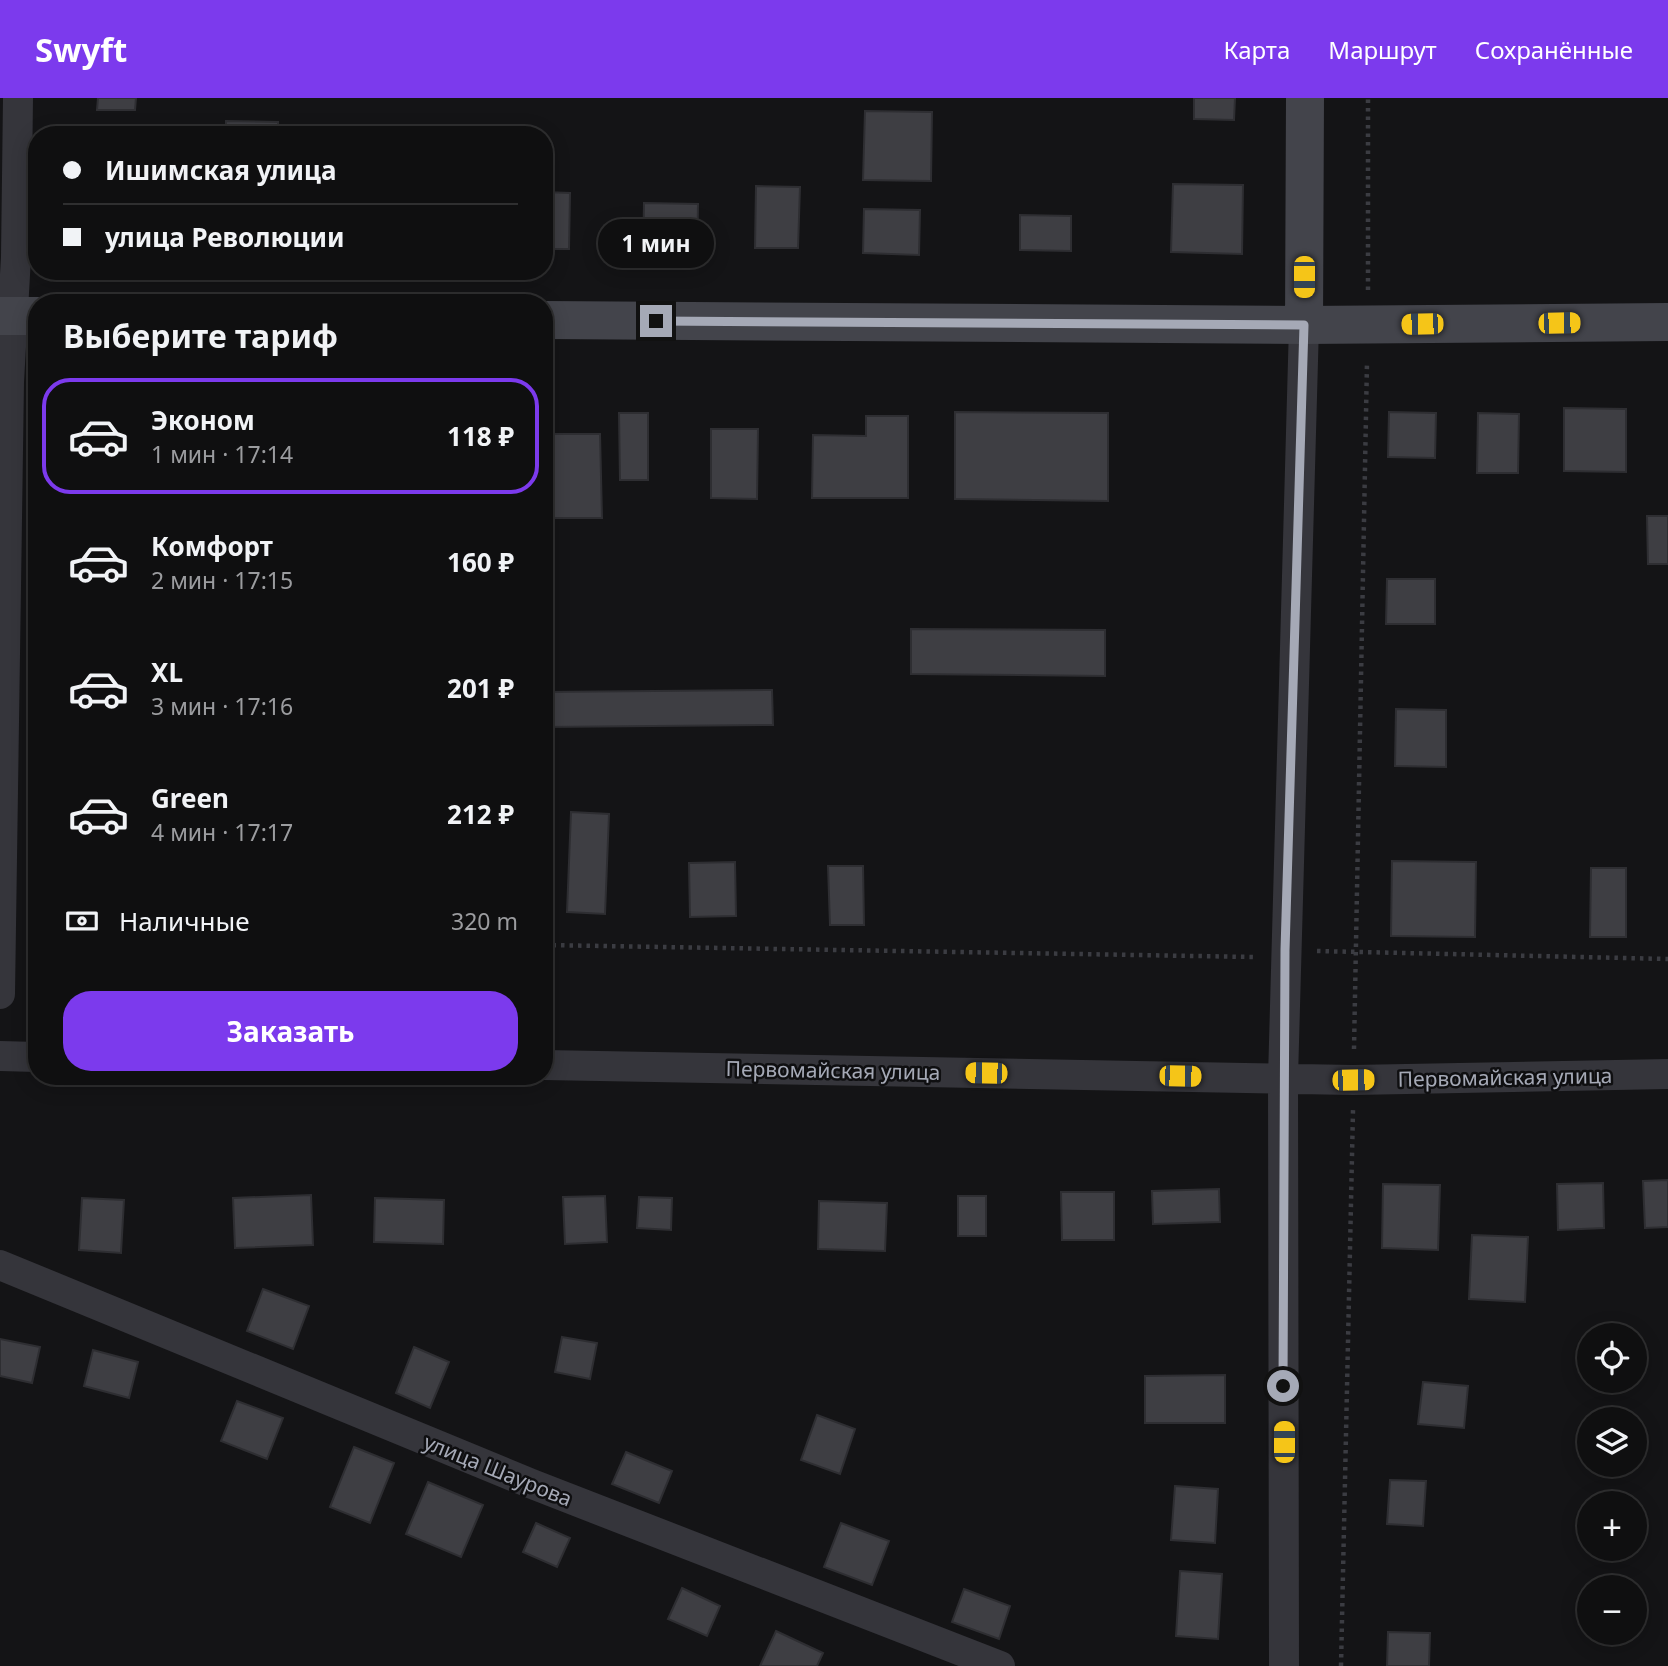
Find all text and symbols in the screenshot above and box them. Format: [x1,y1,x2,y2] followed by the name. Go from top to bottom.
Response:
[35,27,127,72] text: Swyft
[1223,33,1290,66] text: Карта
[1328,33,1437,66] text: Маршрут
[1475,33,1633,66] text: Сохранённые
[105,152,336,188] text: Ишимская улица
[105,219,344,255] text: улица Революции
[598,220,714,268] callout: 1 мин
[622,227,690,259] text: 1 мин
[1294,256,1315,298] car
[640,305,672,337] route end
[1538,312,1581,334] car
[1401,313,1444,335] car
[63,314,338,357] text: Выберите тариф
[151,402,255,438] text: Эконом
[67,405,130,468] icon: car
[447,418,514,454] text: 118 ₽
[151,438,293,470] text: 1 мин · 17:14
[151,528,273,564] text: Комфорт
[67,531,130,594] icon: car
[447,544,514,580] text: 160 ₽
[151,564,293,596] text: 2 мин · 17:15
[151,654,183,690] text: XL
[67,657,130,720] icon: car
[447,670,514,706] text: 201 ₽
[151,690,293,722] text: 3 мин · 17:16
[151,780,229,816] text: Green
[67,783,130,846] icon: car
[447,796,514,832] text: 212 ₽
[151,816,293,848] text: 4 мин · 17:17
[63,902,101,940] icon: cash
[119,903,250,939] text: Наличные
[451,905,518,937] text: 320 m
[63,991,518,1071] button: Заказать
[725,1054,941,1086] street label: Первомайская улица
[1397,1061,1613,1093] street label: Первомайская улица
[965,1062,1008,1084] car
[1159,1065,1202,1087] car
[1332,1069,1375,1091] car
[1577,1323,1647,1645] map controls
[1577,1323,1647,1393] button: locate
[1267,1370,1299,1402] route start
[1577,1407,1647,1477] button: layers
[1274,1421,1295,1463] car
[420,1427,576,1513] street label: улица Шаурова
[1577,1491,1647,1561] button: +
[1577,1575,1647,1645] button: −

